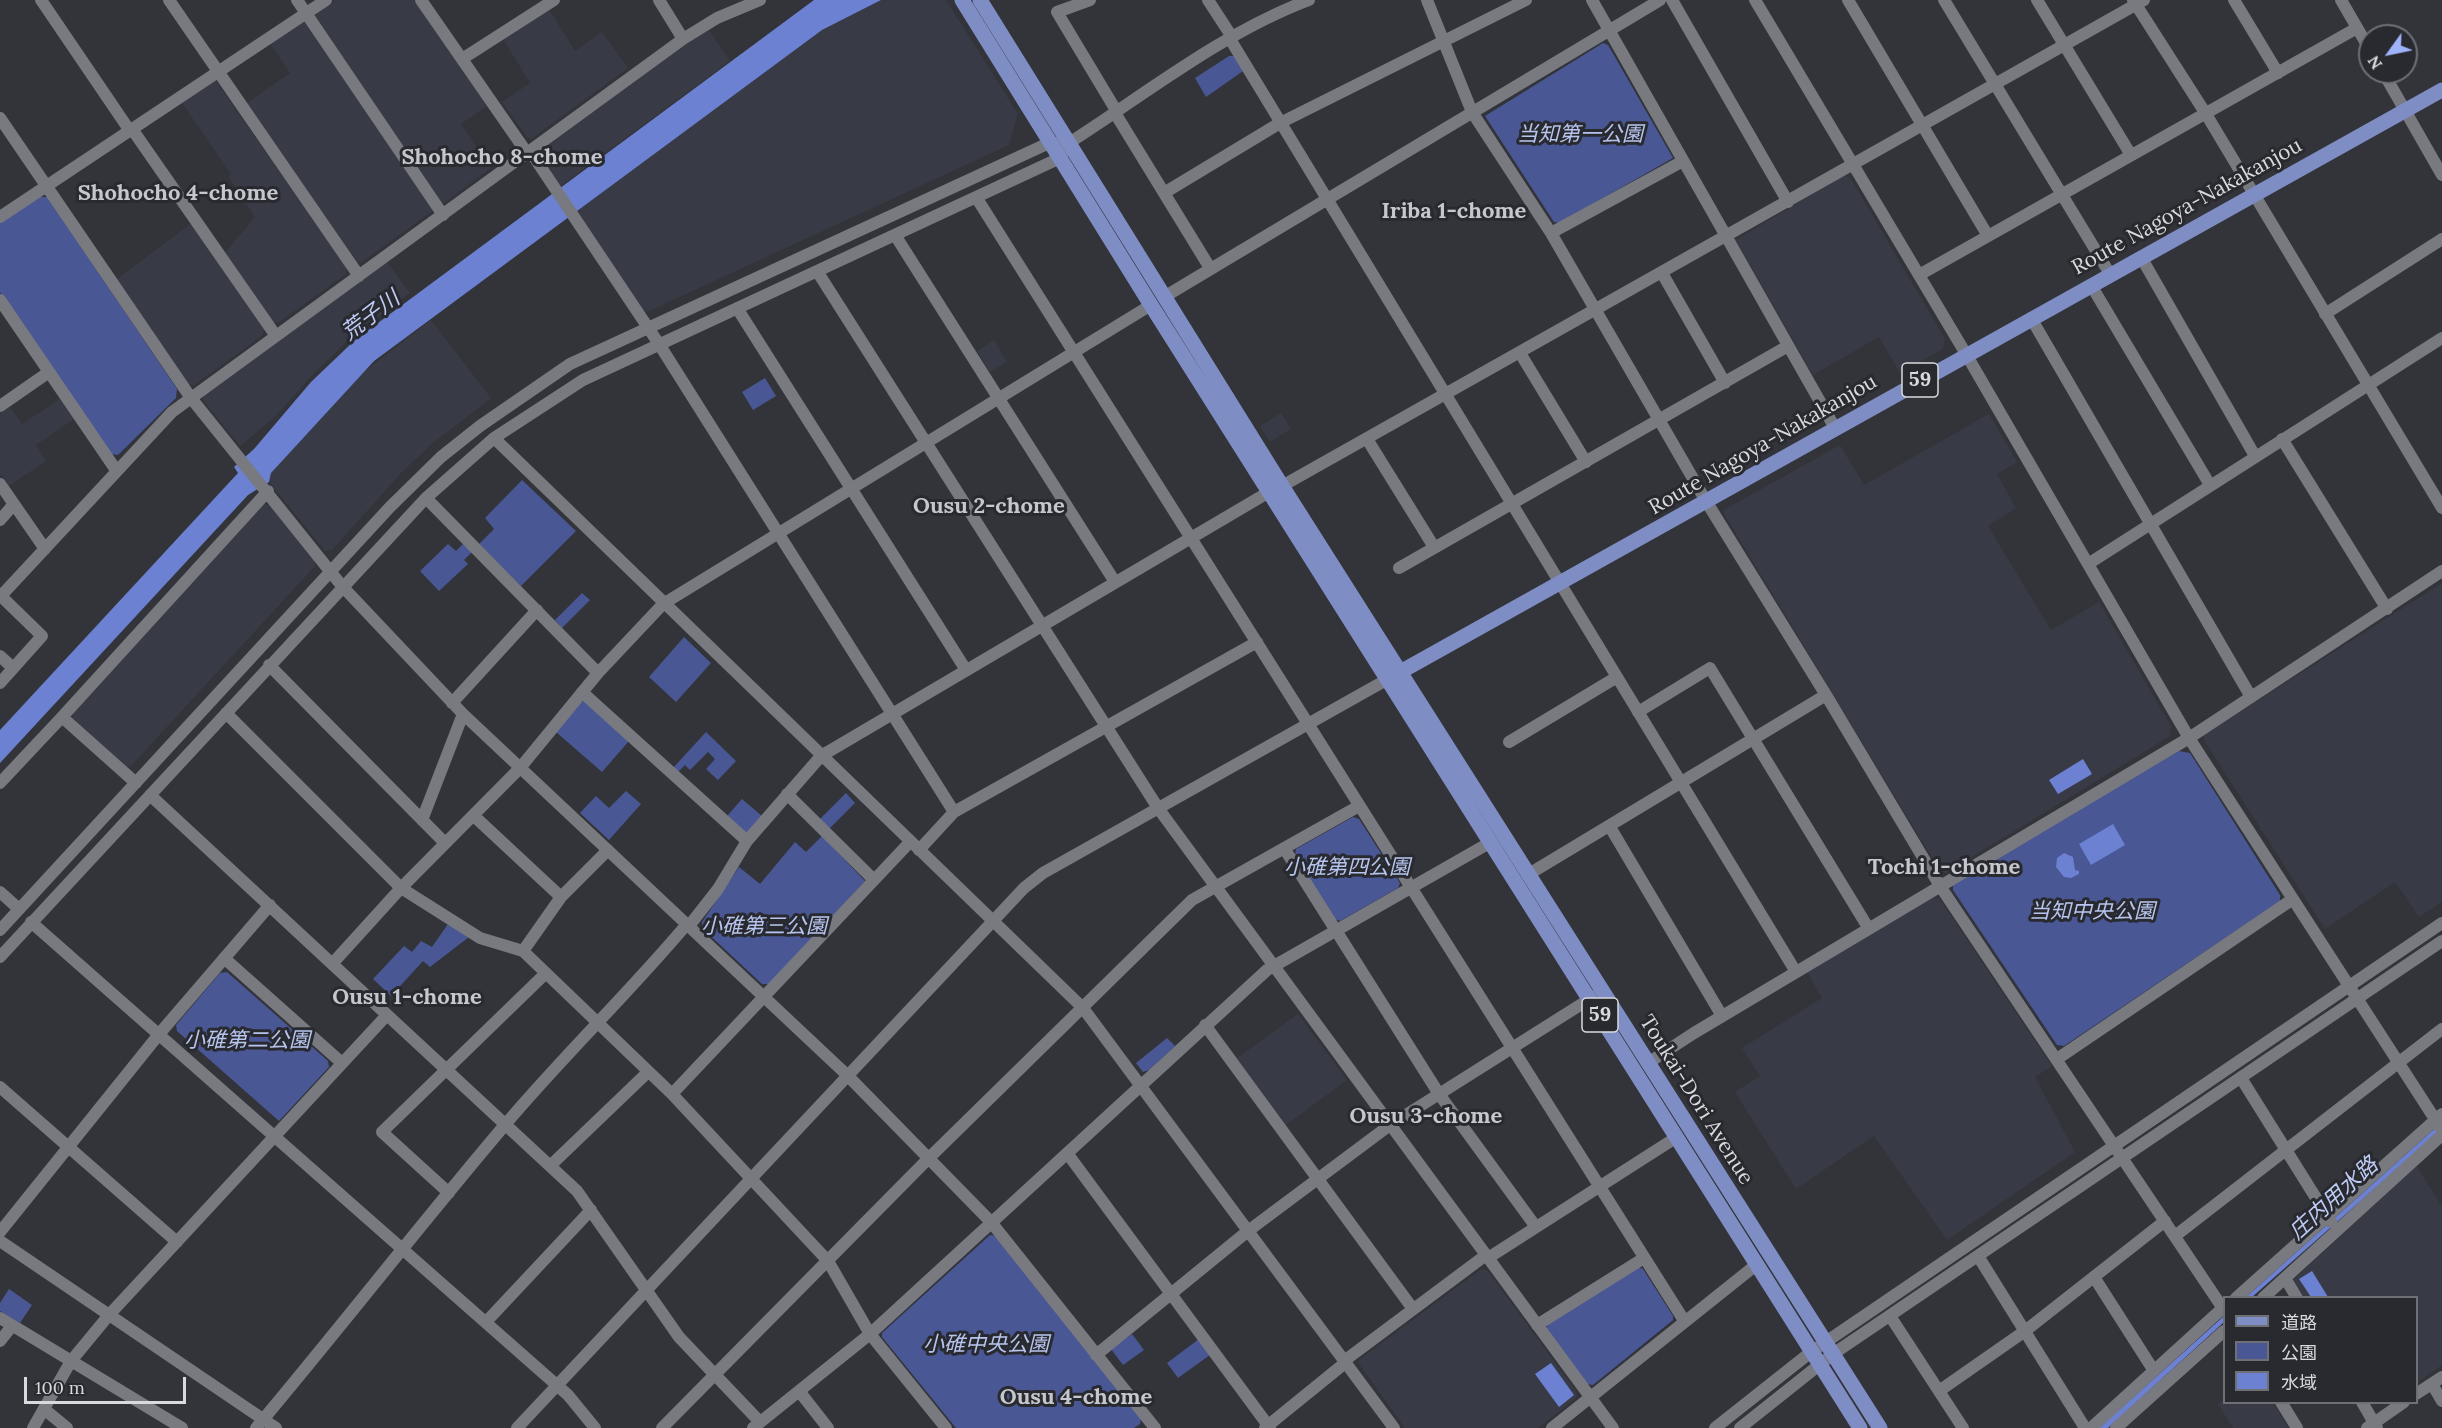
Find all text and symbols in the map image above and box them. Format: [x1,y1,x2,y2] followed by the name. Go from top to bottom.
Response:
[2358,24,2418,84] north arrow
[2363,52,2386,73] text: N
[1517,122,1643,148] park label: 当知第一公園
[2068,133,2306,281] street label: Route Nagoya-Nakakanjou
[401,145,603,171] district label: Shohocho 8-chome
[78,181,278,207] district label: Shohocho 4-chome
[1382,199,1526,225] district label: Iriba 1-chome
[337,286,405,346] water label: 荒子川
[1902,363,1938,397] road number: 59
[1645,369,1881,521] street label: Route Nagoya-Nakakanjou
[913,494,1065,520] district label: Ousu 2-chome
[1284,855,1410,881] park label: 小碓第四公園
[1868,855,2020,881] district label: Tochi 1-chome
[2029,899,2155,925] park label: 当知中央公園
[701,914,827,940] park label: 小碓第三公園
[332,985,482,1011] district label: Ousu 1-chome
[1582,998,1618,1032] road number: 59
[1634,1011,1758,1189] street label: Toukai-Dori Avenue
[184,1028,310,1054] park label: 小碓第二公園
[1350,1104,1502,1130] district label: Ousu 3-chome
[2284,1152,2384,1246] water label: 庄内用水路
[2223,1296,2418,1404] legend
[2281,1311,2317,1334] text: 道路
[923,1332,1049,1358] park label: 小碓中央公園
[2281,1341,2317,1364] text: 公園
[27,1365,189,1403] scale bar
[2281,1371,2317,1394] text: 水域
[35,1376,85,1399] text: 100 m
[1000,1385,1152,1411] district label: Ousu 4-chome

